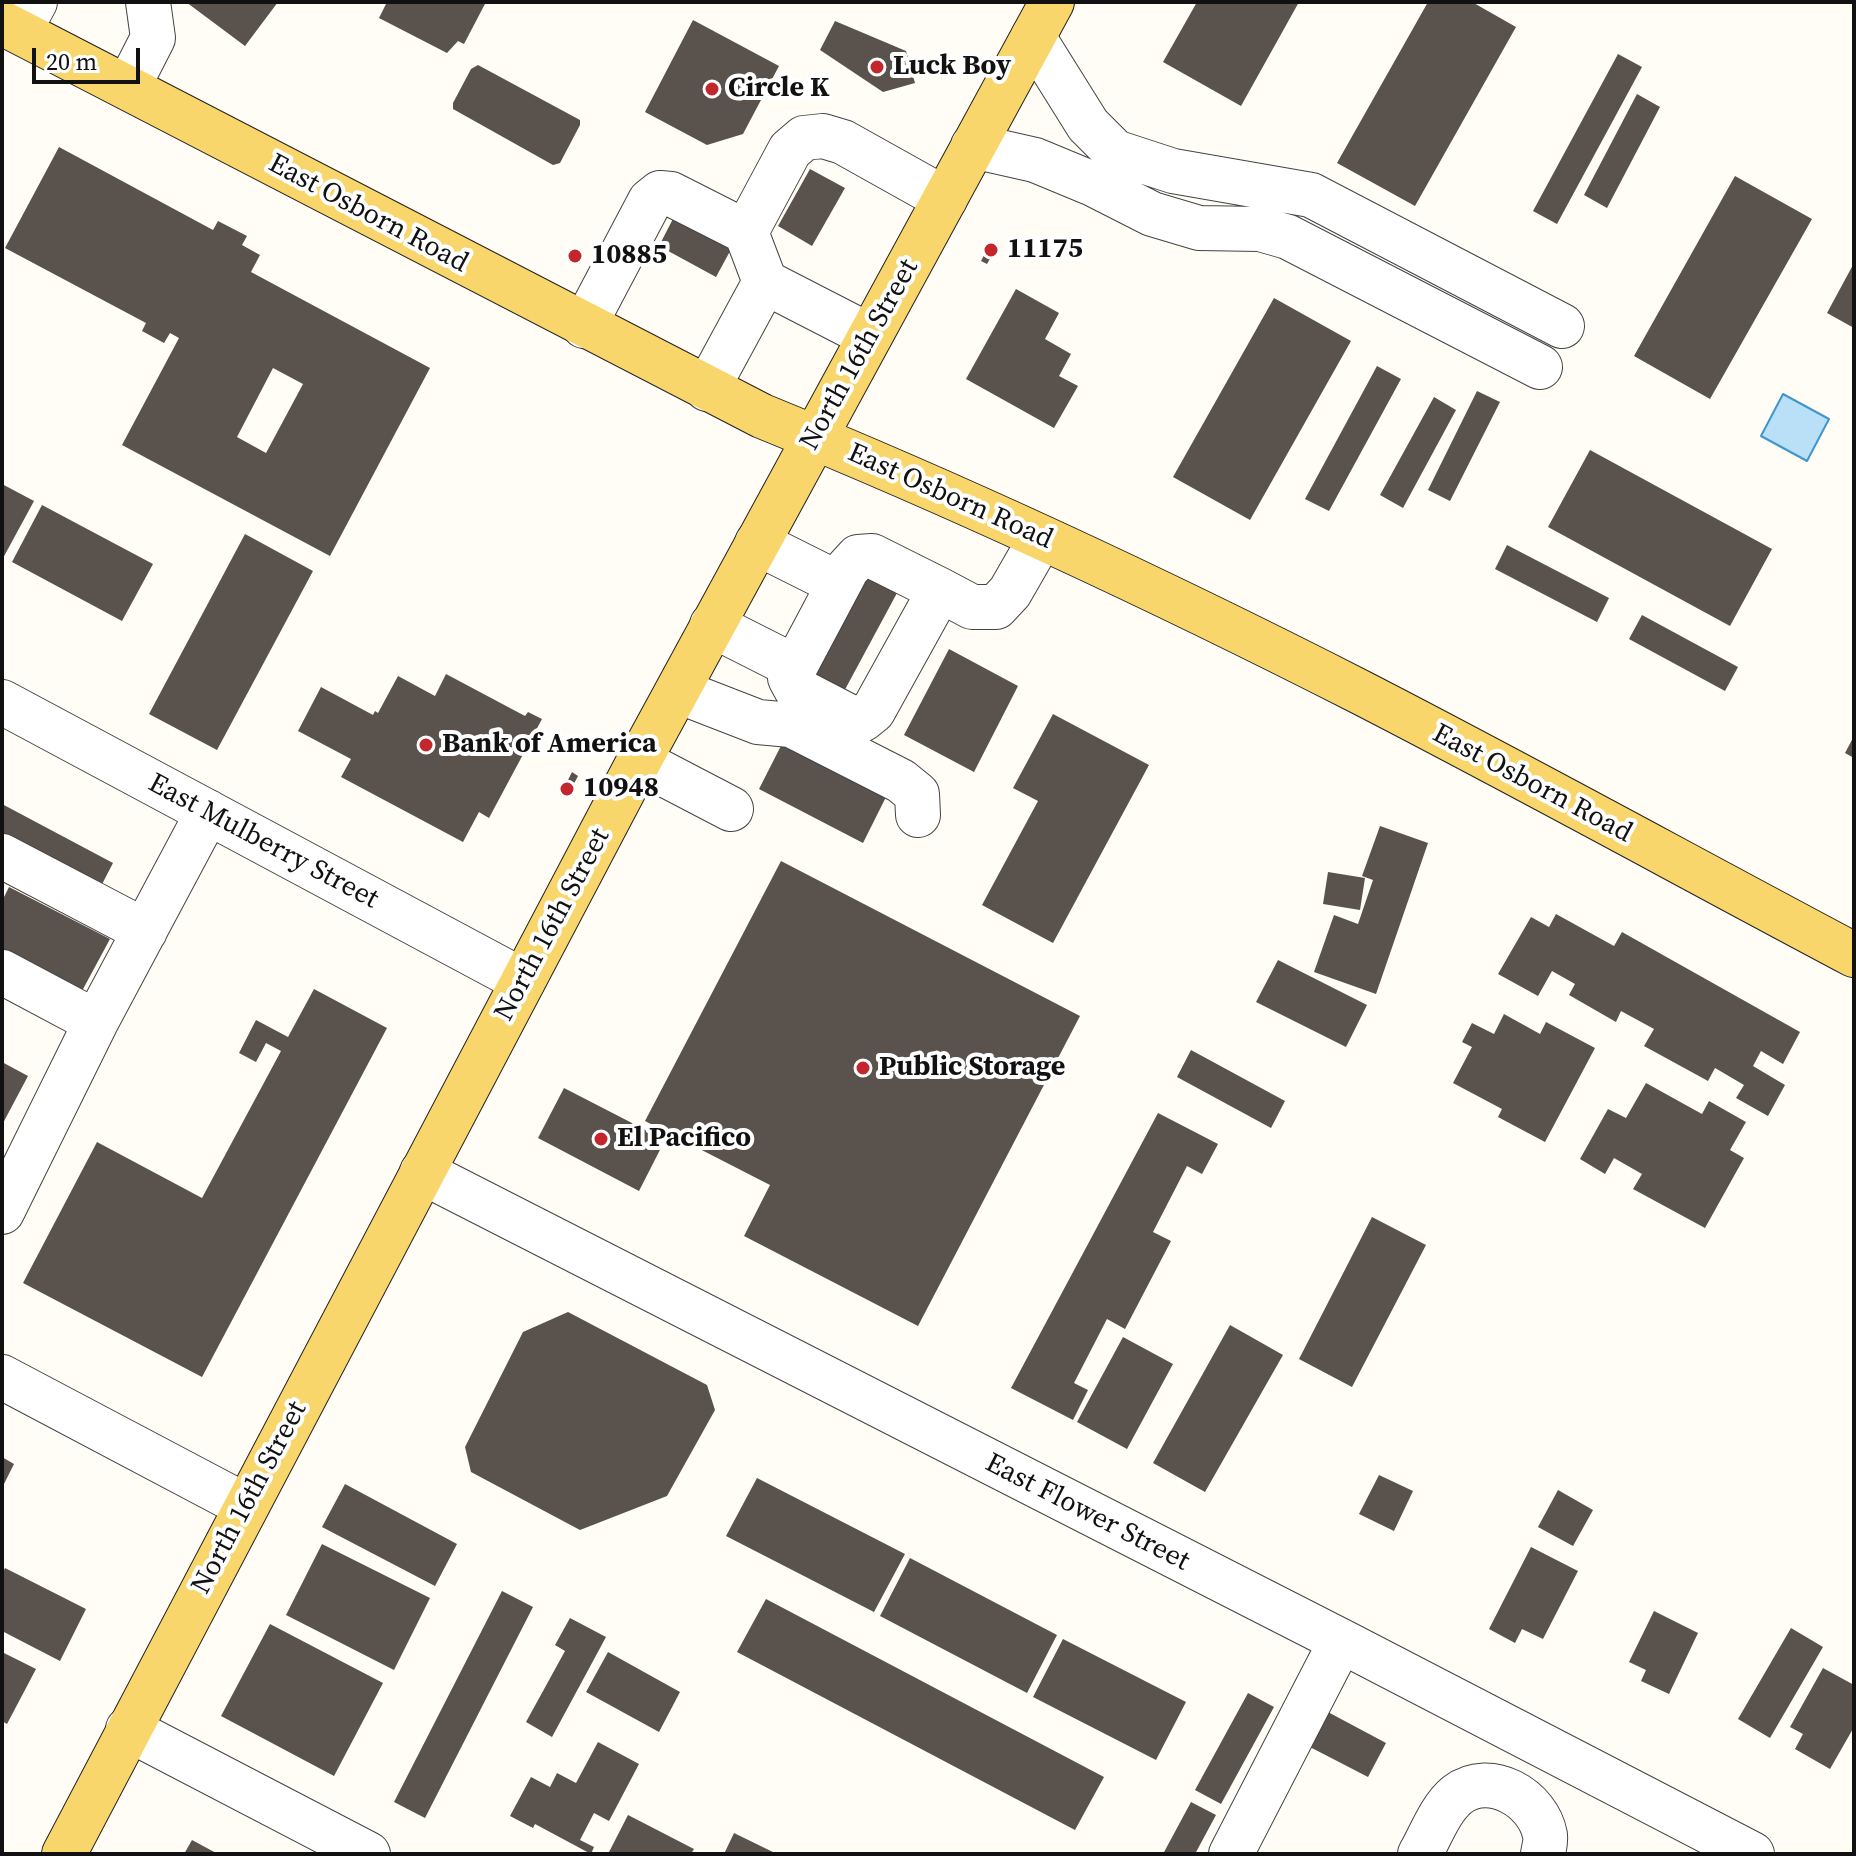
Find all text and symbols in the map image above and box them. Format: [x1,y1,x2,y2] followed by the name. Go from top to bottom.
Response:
[36,32,144,82] scale bar
[46,45,97,78] text: 20 m
[893,50,1011,84] place label: Luck Boy
[868,58,886,76] marker: Luck Boy
[728,72,830,106] place label: Circle K
[703,80,721,98] marker: Circle K
[263,147,473,281] street label: East Osborn Road
[1007,233,1083,267] place label: 11175
[591,239,667,273] place label: 10885
[982,241,1000,259] marker: 11175
[566,247,584,265] marker: 10885
[794,254,926,456] street label: North 16th Street
[842,437,1058,557] street label: East Osborn Road
[1427,717,1637,851] street label: East Osborn Road
[442,728,657,762] place label: Bank of America
[417,736,435,754] marker: Bank of America
[142,767,384,917] street label: East Mulberry Street
[583,772,659,806] place label: 10948
[558,780,576,798] marker: 10948
[488,823,618,1027] street label: North 16th Street
[879,1051,1065,1085] place label: Public Storage
[854,1059,872,1077] marker: Public Storage
[617,1122,751,1156] place label: El Pacifico
[592,1130,610,1148] marker: El Pacifico
[185,1396,315,1600] street label: North 16th Street
[979,1447,1195,1579] street label: East Flower Street

